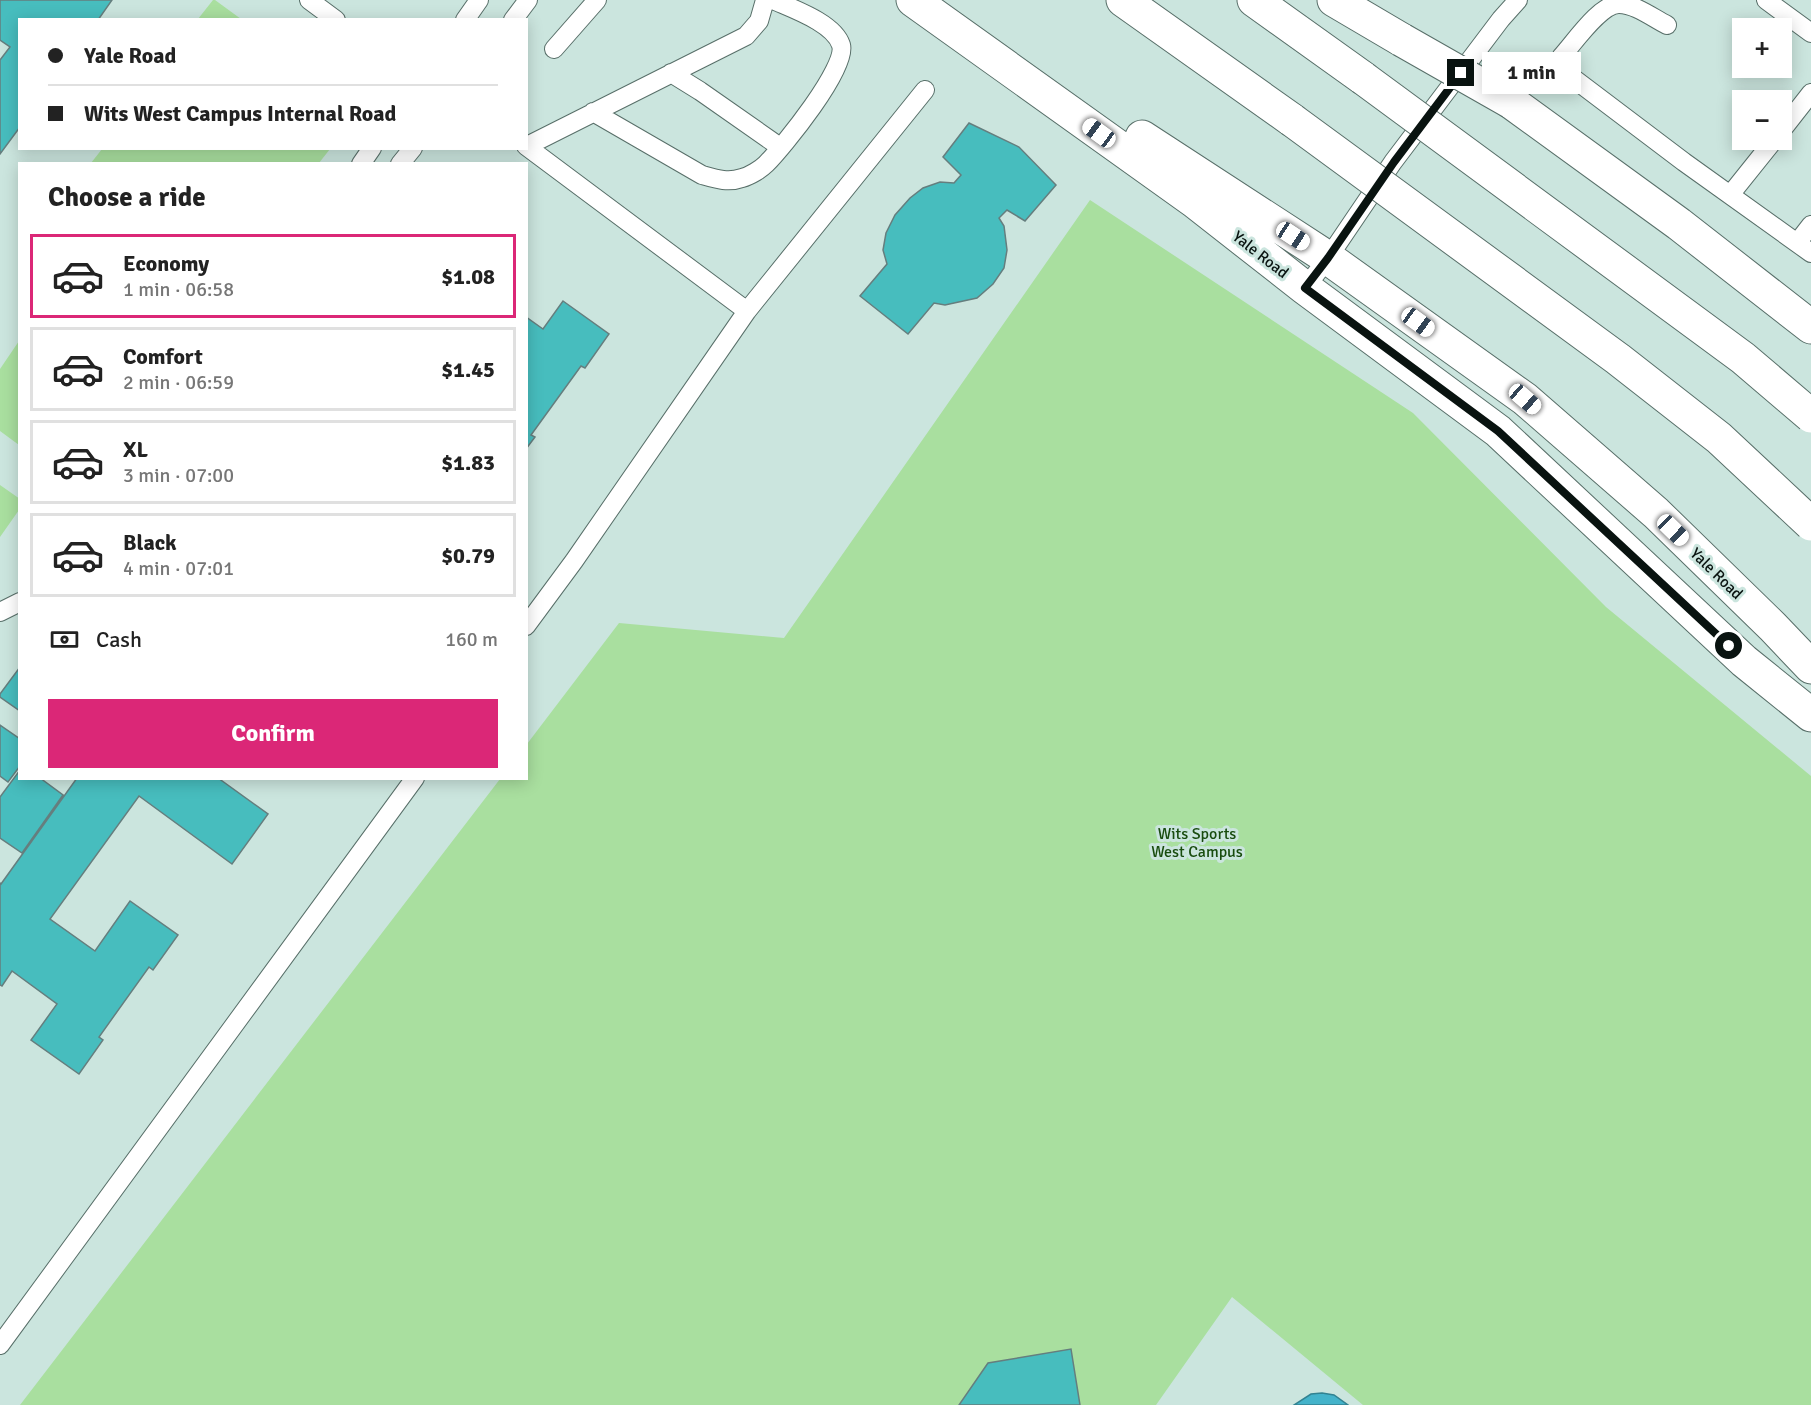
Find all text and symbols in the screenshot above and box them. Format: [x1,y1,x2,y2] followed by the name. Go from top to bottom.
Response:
[1732,18,1792,150] map controls
[1732,18,1792,78] button: +
[84,42,176,69] text: Yale Road
[1482,52,1581,94] callout: 1 min
[1447,59,1474,86] route end
[1507,60,1556,85] text: 1 min
[1732,90,1792,150] button: −
[84,100,396,127] text: Wits West Campus Internal Road
[1079,115,1119,151] car
[48,181,206,214] text: Choose a ride
[1273,219,1313,253] car
[1228,227,1292,283] street label: Yale Road
[51,249,105,303] icon: car
[123,250,209,277] text: Economy
[441,263,495,290] text: $1.08
[123,277,234,302] text: 1 min · 06:58
[1398,304,1438,340] car
[51,342,105,396] icon: car
[123,343,203,370] text: Comfort
[441,356,495,383] text: $1.45
[123,370,234,395] text: 2 min · 06:59
[1506,380,1544,418] car
[51,435,105,489] icon: car
[123,436,148,463] text: XL
[441,449,495,476] text: $1.83
[123,463,234,488] text: 3 min · 07:00
[1654,511,1692,549] car
[51,528,105,582] icon: car
[123,529,177,556] text: Black
[441,542,495,569] text: $0.79
[1686,544,1747,604] street label: Yale Road
[123,556,234,581] text: 4 min · 07:01
[48,623,81,656] icon: cash
[96,626,142,653] text: Cash
[445,627,498,652] text: 160 m
[1715,632,1742,659] route start
[48,699,498,768] button: Confirm
[1151,824,1243,862] park label: Wits Sports West Campus

